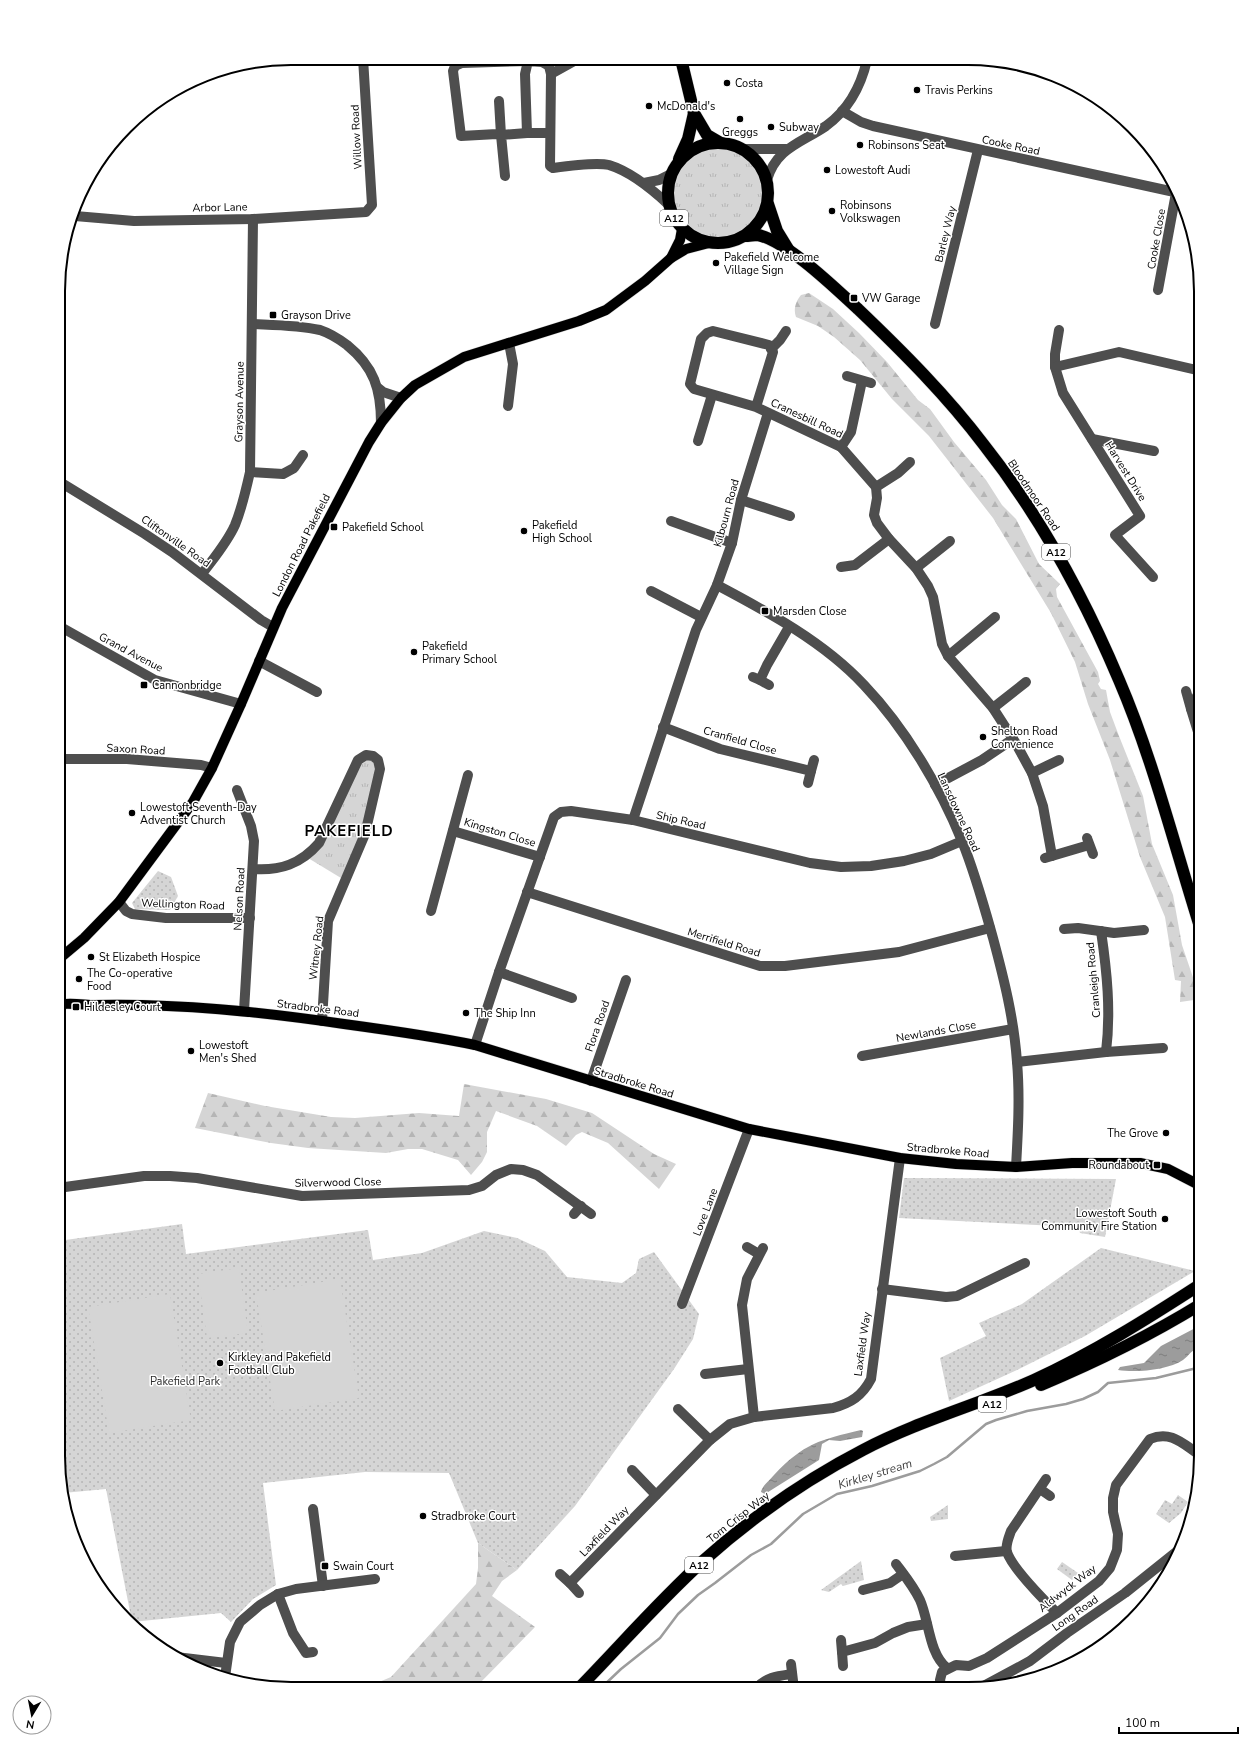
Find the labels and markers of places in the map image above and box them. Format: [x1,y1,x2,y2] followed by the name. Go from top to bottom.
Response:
[735,76,763,91] place label: Costa
[722,78,732,88] marker: Costa
[925,83,993,98] place label: Travis Perkins
[912,85,922,95] marker: Travis Perkins
[657,99,715,114] place label: McDonald's
[644,101,654,111] marker: McDonald's
[735,114,745,124] marker: Greggs
[779,120,819,135] place label: Subway
[766,122,776,132] marker: Subway
[722,125,758,140] place label: Greggs
[868,138,945,153] place label: Robinsons Seat
[855,140,865,150] marker: Robinsons Seat
[835,163,910,178] place label: Lowestoft Audi
[822,165,832,175] marker: Lowestoft Audi
[839,198,900,226] place label: Robinsons Volkswagen
[827,206,837,216] marker: Robinsons Volkswagen
[723,250,819,278] place label: Pakefield Welcome Village Sign
[711,258,721,268] marker: Pakefield Welcome Village Sign
[861,291,920,306] place label: VW Garage
[849,293,859,303] marker: VW Garage
[281,308,351,323] place label: Grayson Drive
[268,310,278,320] marker: Grayson Drive
[532,518,593,546] place label: Pakefield High School
[342,520,425,535] place label: Pakefield School
[329,522,339,532] marker: Pakefield School
[519,526,529,536] marker: Pakefield High School
[773,604,847,619] place label: Marsden Close
[760,606,770,616] marker: Marsden Close
[422,639,498,667] place label: Pakefield Primary School
[409,647,419,657] marker: Pakefield Primary School
[152,678,222,693] place label: Cannonbridge
[139,680,149,690] marker: Cannonbridge
[991,724,1058,752] place label: Shelton Road Convenience
[978,732,988,742] marker: Shelton Road Convenience
[140,800,257,828] place label: Lowestoft Seventh-Day Adventist Church
[127,808,137,818] marker: Lowestoft Seventh-Day Adventist Church
[99,950,200,965] place label: St Elizabeth Hospice
[86,952,96,962] marker: St Elizabeth Hospice
[87,966,173,994] place label: The Co-operative Food
[74,974,84,984] marker: The Co-operative Food
[84,1000,161,1015] place label: Hildesley Court
[71,1002,81,1012] marker: Hildesley Court
[474,1006,536,1021] place label: The Ship Inn
[461,1008,471,1018] marker: The Ship Inn
[199,1038,256,1066] place label: Lowestoft Men's Shed
[186,1046,196,1056] marker: Lowestoft Men's Shed
[1107,1126,1158,1141] place label: The Grove
[1161,1128,1171,1138] marker: The Grove
[1088,1158,1149,1173] place label: Roundabout
[1152,1160,1162,1170] marker: Roundabout
[1041,1206,1157,1234] place label: Lowestoft South Community Fire Station
[1160,1214,1170,1224] marker: Lowestoft South Community Fire Station
[228,1350,331,1378] place label: Kirkley and Pakefield Football Club
[215,1358,225,1368] marker: Kirkley and Pakefield Football Club
[431,1509,516,1524] place label: Stradbroke Court
[418,1511,428,1521] marker: Stradbroke Court
[333,1559,394,1574] place label: Swain Court
[320,1561,330,1571] marker: Swain Court

